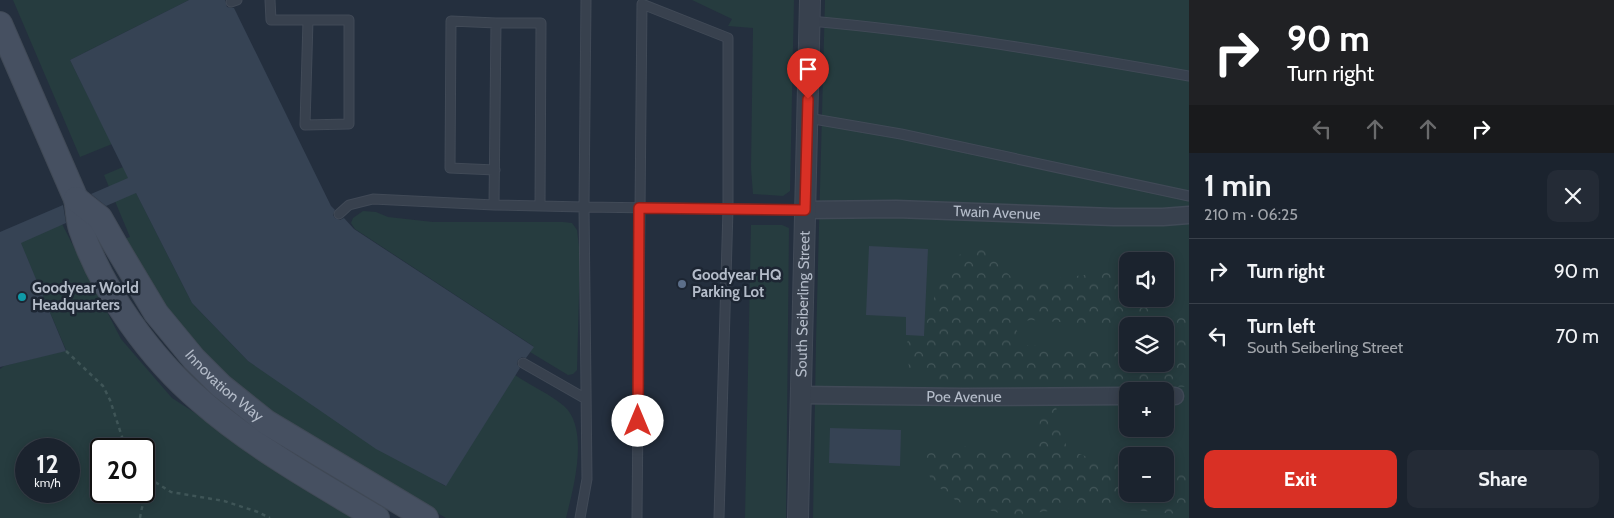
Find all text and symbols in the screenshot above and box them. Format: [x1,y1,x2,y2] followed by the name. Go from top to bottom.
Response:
[1287,17,1370,60] text: 90 m
[1204,20,1269,85] icon: right
[787,48,829,99] pin
[794,55,822,83] icon: arrive
[1287,60,1374,87] text: Turn right
[1308,115,1336,143] icon: left
[1361,115,1389,143] icon: ahead
[1414,115,1442,143] icon: ahead
[1467,115,1495,143] icon: right
[1204,167,1272,204] text: 1 min
[1547,170,1599,222] button: close
[953,202,1041,223] street label: Twain Avenue
[1204,205,1298,224] text: 210 m · 06:25
[792,231,814,377] street label: South Seiberling Street
[1119,252,1174,502] map controls
[1119,252,1174,307] button: sound
[1204,257,1232,285] icon: right
[1247,260,1325,283] text: Turn right
[1554,260,1599,283] text: 90 m
[692,266,781,301] place label: Goodyear HQ Parking Lot
[676,278,688,290] marker: Goodyear HQ Parking Lot
[32,279,139,314] place label: Goodyear World Headquarters
[16,291,28,303] marker: Goodyear World Headquarters
[1247,315,1315,338] text: Turn left
[1119,317,1174,372] button: layers
[1204,322,1232,350] icon: left
[1555,325,1599,348] text: 70 m
[1247,338,1403,357] text: South Seiberling Street
[181,346,267,426] street label: Innovation Way
[1119,382,1174,437] button: +
[926,388,1002,406] street label: Poe Avenue
[611,394,663,446] position arrow
[90,438,155,503] speed limit sign: 20
[1119,447,1174,502] button: −
[36,449,59,479] text: 12
[1204,450,1397,508] button: Exit
[1407,450,1599,508] button: Share
[34,475,61,490] text: km/h

